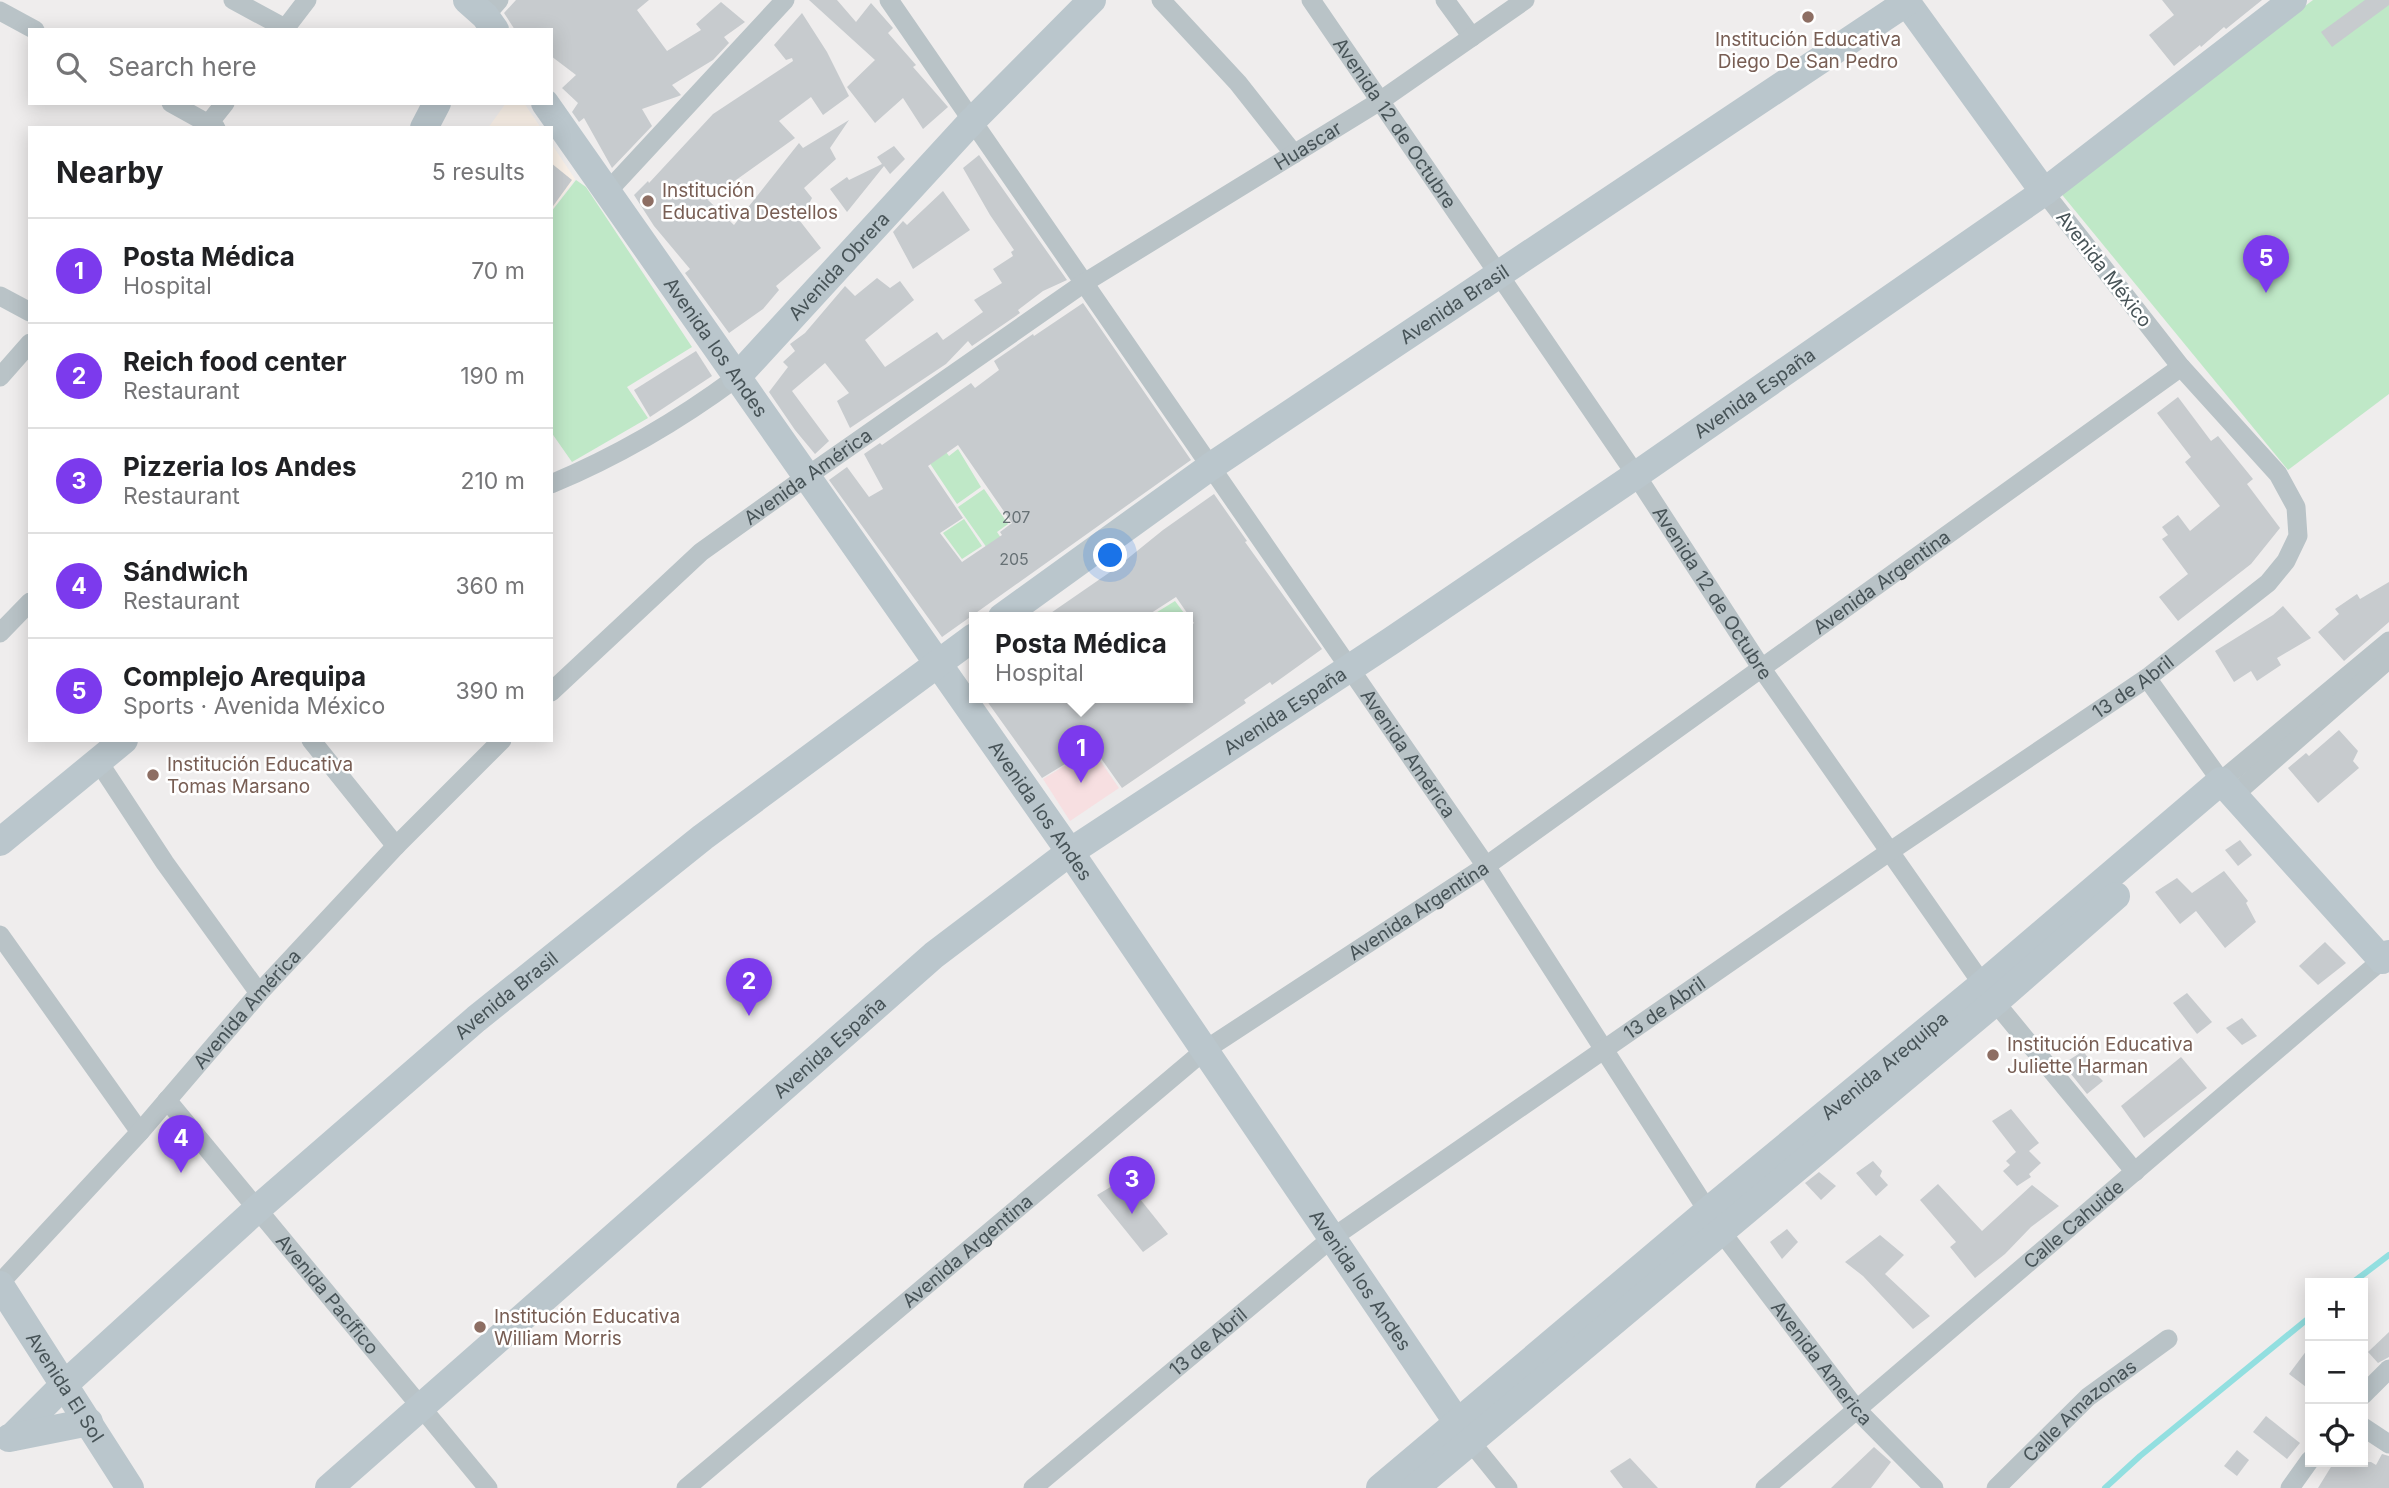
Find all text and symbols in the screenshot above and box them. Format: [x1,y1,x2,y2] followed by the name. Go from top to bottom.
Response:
[1800,9,1816,25] marker: Institución Educativa Diego De San Pedro
[28,28,553,105] search box
[1715,28,1901,73] place label: Institución Educativa Diego De San Pedro
[1329,33,1462,213] street label: Avenida 12 de Octubre
[52,48,90,86] icon: search
[108,51,257,82] text: Search here
[1270,116,1346,175] street label: Huascar
[56,154,164,190] text: Nearby
[432,158,525,186] text: 5 results
[662,179,838,224] place label: Institución Educativa Destellos
[640,193,656,209] marker: Institución Educativa Destellos
[2051,206,2157,332] street label: Avenida México
[783,207,894,325] street label: Avenida Obrera
[2243,235,2289,293] pin: 5
[123,241,295,272] text: Posta Médica
[74,257,84,285] text: 1
[471,257,525,285] text: 70 m
[1395,259,1513,349] street label: Avenida Brasil
[123,272,212,300] text: Hospital
[659,273,773,421] street label: Avenida los Andes
[1689,343,1819,443] street label: Avenida España
[123,346,346,377] text: Reich food center
[72,362,86,390] text: 2
[460,362,525,390] text: 190 m
[123,377,240,405] text: Restaurant
[739,423,876,529] street label: Avenida América
[123,451,356,482] text: Pizzeria los Andes
[72,467,86,495] text: 3
[460,467,525,495] text: 210 m
[123,482,240,510] text: Restaurant
[1648,502,1777,684] street label: Avenida 12 de Octubre
[1002,507,1030,527] house number: 207
[1809,525,1955,639] street label: Avenida Argentina
[1093,538,1127,572] your location
[999,549,1029,569] house number: 205
[123,556,248,587] text: Sándwich
[71,572,87,600] text: 4
[455,572,525,600] text: 360 m
[123,587,240,615] text: Restaurant
[969,612,1193,703] popup
[995,628,1167,659] text: Posta Médica
[2088,650,2178,723] street label: 13 de Abril
[995,659,1084,687] text: Hospital
[123,661,366,692] text: Complejo Arequipa
[1219,662,1351,760] street label: Avenida España
[72,677,86,705] text: 5
[455,677,525,705] text: 390 m
[1356,685,1461,822] street label: Avenida América
[123,692,385,720] text: Sports · Avenida México
[1058,725,1104,783] pin: 1
[984,736,1097,885] street label: Avenida los Andes
[167,753,353,798] place label: Institución Educativa Tomas Marsano
[145,767,161,783] marker: Institución Educativa Tomas Marsano
[1344,856,1493,965] street label: Avenida Argentina
[188,944,305,1073] street label: Avenida América
[450,947,562,1044] street label: Avenida Brasil
[726,958,772,1016] pin: 2
[1619,971,1710,1044] street label: 13 de Abril
[768,991,891,1103] street label: Avenida España
[1816,1006,1953,1125] street label: Avenida Arequipa
[2007,1033,2193,1078] place label: Institución Educativa Juliette Harman
[1985,1047,2001,1063] marker: Institución Educativa Juliette Harman
[158,1115,204,1173] pin: 4
[1109,1156,1155,1214] pin: 3
[2019,1175,2128,1273] street label: Calle Cahuide
[897,1189,1037,1312] street label: Avenida Argentina
[1305,1205,1417,1355] street label: Avenida los Andes
[271,1229,384,1359] street label: Avenida Pacífico
[2305,1278,2368,1467] map controls
[2305,1278,2368,1341] button: +
[1766,1296,1877,1430] street label: Avenida America
[1164,1303,1251,1381] street label: 13 de Abril
[494,1305,680,1350] place label: Institución Educativa William Morris
[472,1319,488,1335] marker: Institución Educativa William Morris
[22,1328,109,1446] street label: Avenida El Sol
[2305,1341,2368,1404] button: −
[2018,1354,2141,1467] street label: Calle Amazonas
[2305,1404,2368,1467] button: locate

